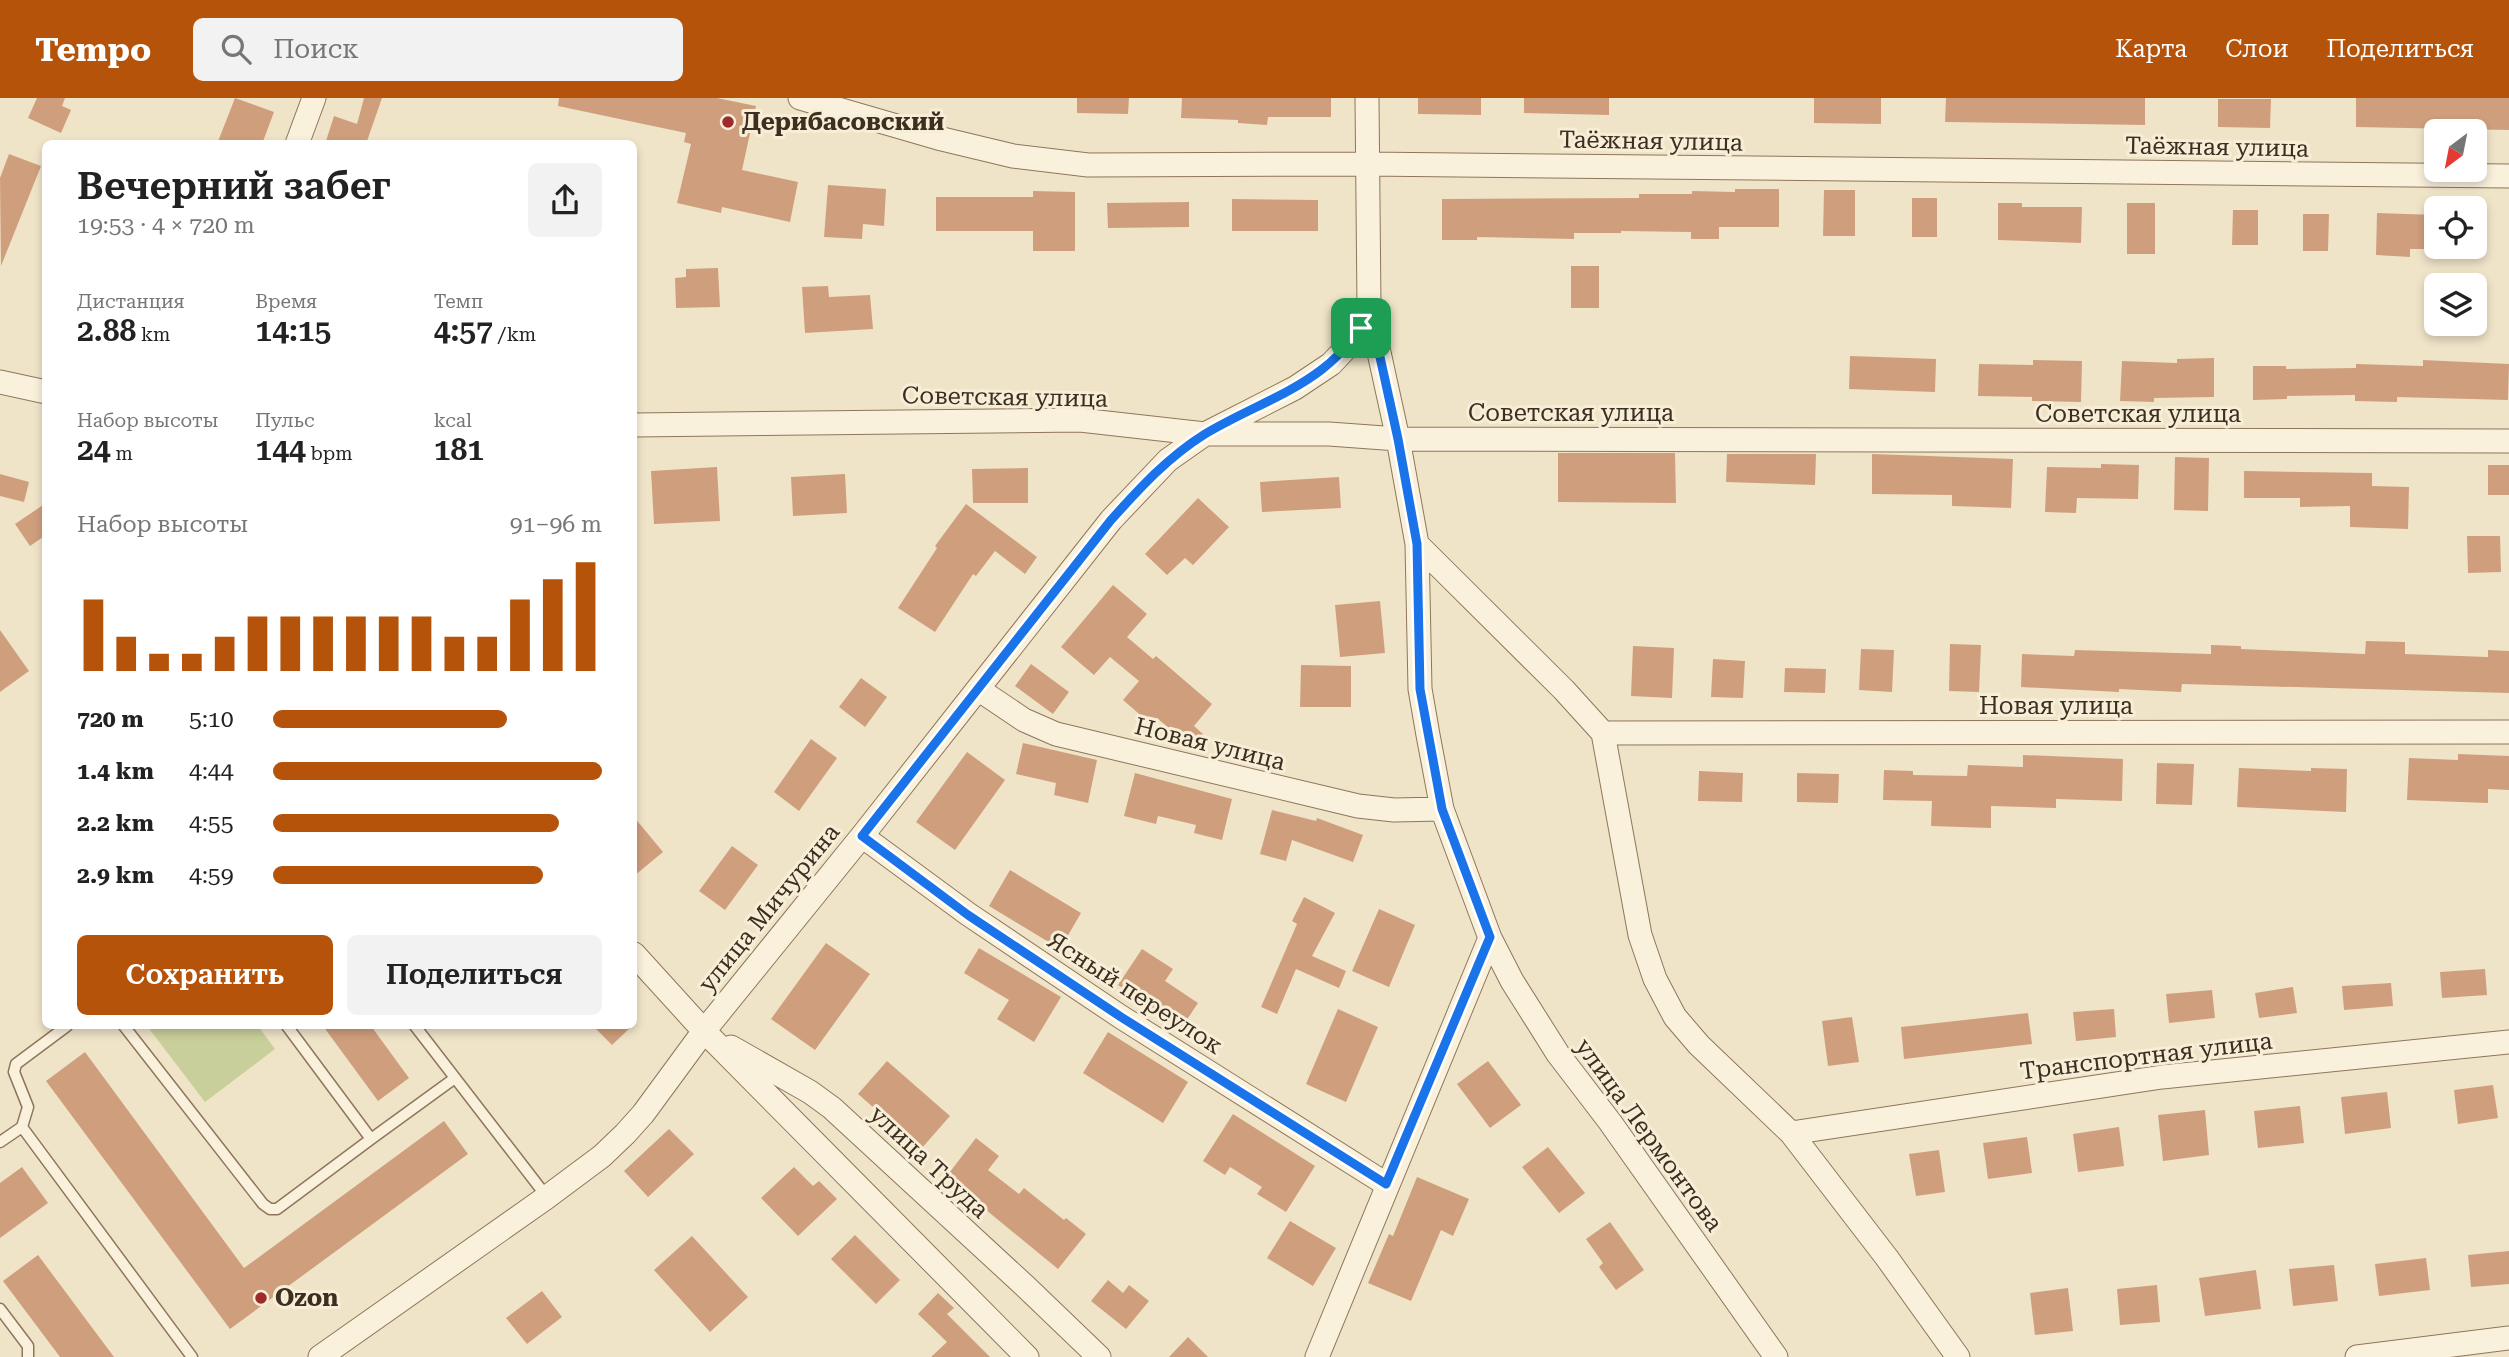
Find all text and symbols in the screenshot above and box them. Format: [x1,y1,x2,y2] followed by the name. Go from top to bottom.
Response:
[193,18,683,81] search box
[35,30,151,69] text: Tempo
[217,30,255,68] icon: search
[273,34,359,64] text: Поиск
[2115,35,2187,63] text: Карта
[2225,35,2288,63] text: Слои
[2326,35,2474,63] text: Поделиться
[742,108,944,136] place label: Дерибасовский
[720,114,736,130] marker: Дерибасовский
[2424,119,2487,182] north arrow
[2424,119,2487,336] map controls
[1559,125,1743,157] street label: Таёжная улица
[2125,131,2309,163] street label: Таёжная улица
[528,163,602,237] button: share
[77,164,391,208] text: Вечерний забег
[2424,196,2487,259] button: locate
[77,212,255,239] text: 19:53 · 4 × 720 m
[2424,273,2487,336] button: layers
[77,290,184,313] text: Дистанция
[255,290,317,313] text: Время
[434,290,483,313] text: Темп
[1331,298,1391,358] pin
[1342,309,1380,347] icon: arrive
[77,313,136,348] text: 2.88
[255,313,331,348] text: 14:15
[434,313,493,348] text: 4:57
[136,323,170,346] text: km
[493,323,536,346] text: /km
[902,381,1108,413] street label: Советская улица
[1468,399,1674,427] street label: Советская улица
[2035,400,2241,428] street label: Советская улица
[77,409,218,432] text: Набор высоты
[255,409,315,432] text: Пульс
[434,409,472,432] text: kcal
[77,432,111,467] text: 24
[255,432,306,467] text: 144
[434,432,484,467] text: 181
[111,442,133,465] text: m
[306,442,353,465] text: bpm
[77,511,248,538] text: Набор высоты
[510,511,602,538] text: 91–96 m
[1979,692,2133,720] street label: Новая улица
[77,706,144,733] text: 720 m
[189,706,234,733] text: 5:10
[1132,712,1288,776] street label: Новая улица
[77,758,154,785] text: 1.4 km
[189,758,234,785] text: 4:44
[77,810,154,837] text: 2.2 km
[189,810,234,837] text: 4:55
[693,818,845,998] street label: улица Мичурина
[77,862,154,889] text: 2.9 km
[189,862,234,889] text: 4:59
[1042,926,1228,1060] street label: Ясный переулок
[77,935,333,1015] button: Сохранить
[347,935,602,1015] button: Поделиться
[2018,1027,2274,1085] street label: Транспортная улица
[1570,1033,1728,1237] street label: улица Лермонтова
[864,1100,994,1224] street label: улица Труда
[275,1284,338,1312] place label: Ozon
[253,1290,269,1306] marker: Ozon

